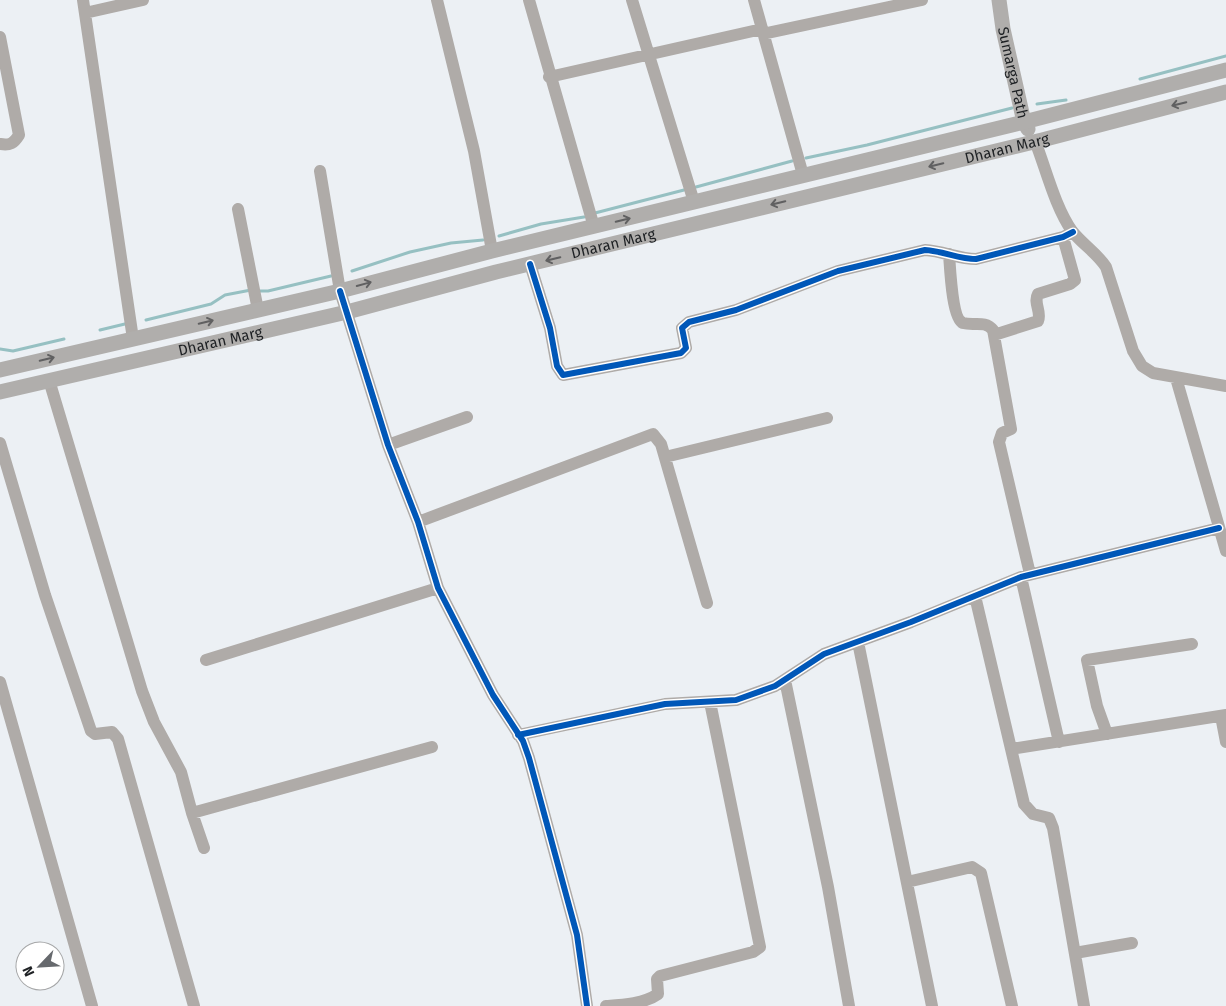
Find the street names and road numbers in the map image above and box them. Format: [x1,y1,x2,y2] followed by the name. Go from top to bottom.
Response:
[994,25,1032,120] street label: Sumarga Path
[963,129,1051,167] street label: Dharan Marg
[569,225,657,263] street label: Dharan Marg
[176,323,264,360] street label: Dharan Marg

